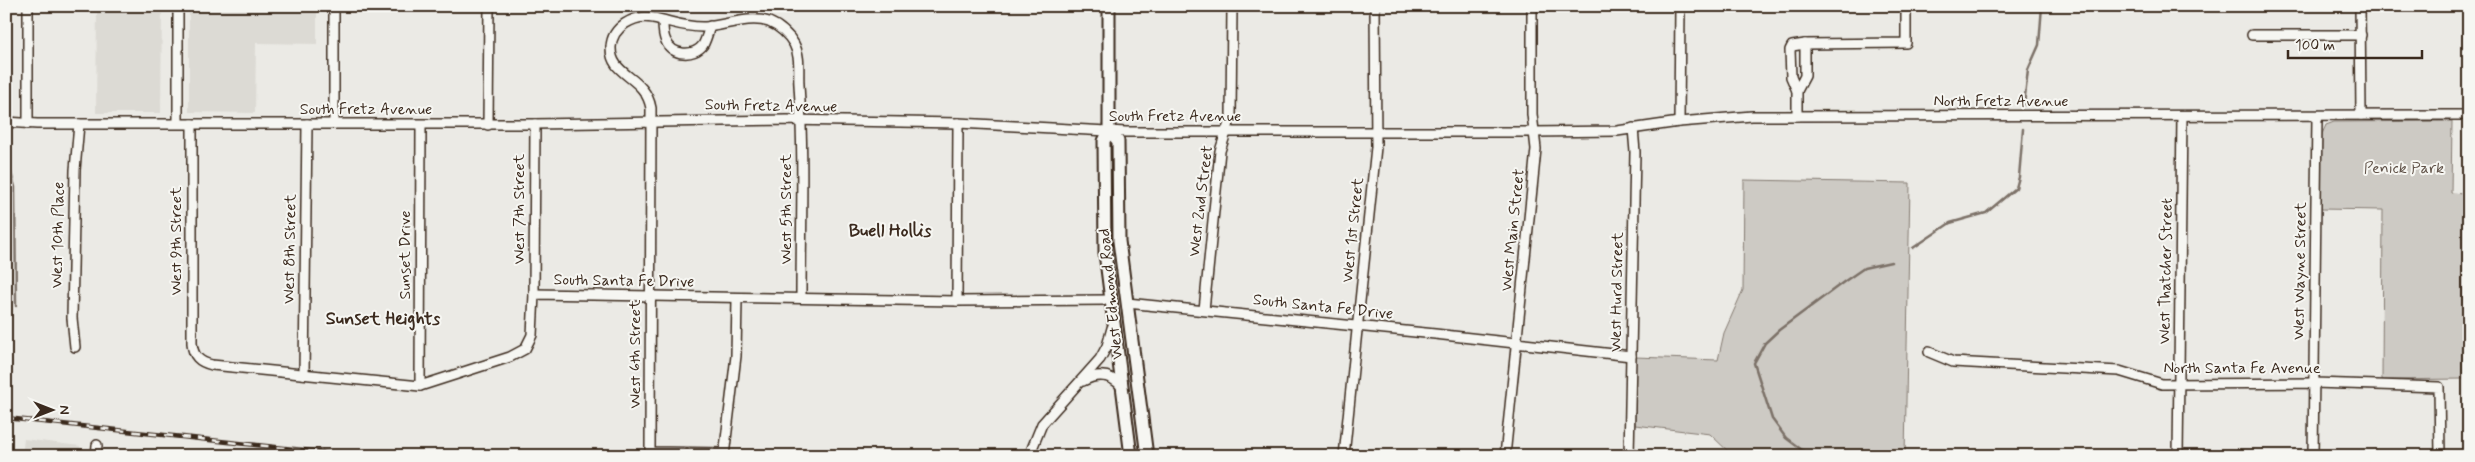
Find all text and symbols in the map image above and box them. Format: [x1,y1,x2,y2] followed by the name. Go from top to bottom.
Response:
[2288,28,2421,60] scale bar
[2295,36,2335,56] text: 100 m
[1934,91,2068,112] street label: North Fretz Avenue
[705,94,837,118] street label: South Fretz Avenue
[300,99,432,120] street label: South Fretz Avenue
[1109,106,1241,127] street label: South Fretz Avenue
[1184,144,1218,258] street label: West 2nd Street
[509,153,530,264] street label: West 7th Street
[776,153,797,264] street label: West 5th Street
[2364,158,2444,179] park label: Penick Park
[1496,167,1530,292] street label: West Main Street
[1337,176,1369,284] street label: West 1st Street
[47,182,69,288] street label: West 10th Place
[166,186,187,295] street label: West 9th Street
[279,193,301,304] street label: West 8th Street
[2154,198,2178,344] street label: West Thatcher Street
[2288,201,2312,340] street label: West Wayne Street
[395,211,416,299] street label: Sunset Drive
[849,219,931,243] district label: Buell Hollis
[1094,227,1128,361] street label: West Edmond Road
[1605,231,1629,352] street label: West Hurd Street
[553,269,695,293] street label: South Santa Fe Drive
[1252,289,1394,325] street label: South Santa Fe Drive
[625,299,646,408] street label: West 6th Street
[326,307,440,331] district label: Sunset Heights
[2163,358,2321,379] street label: North Santa Fe Avenue
[28,384,78,434] north arrow
[55,405,73,415] text: N

